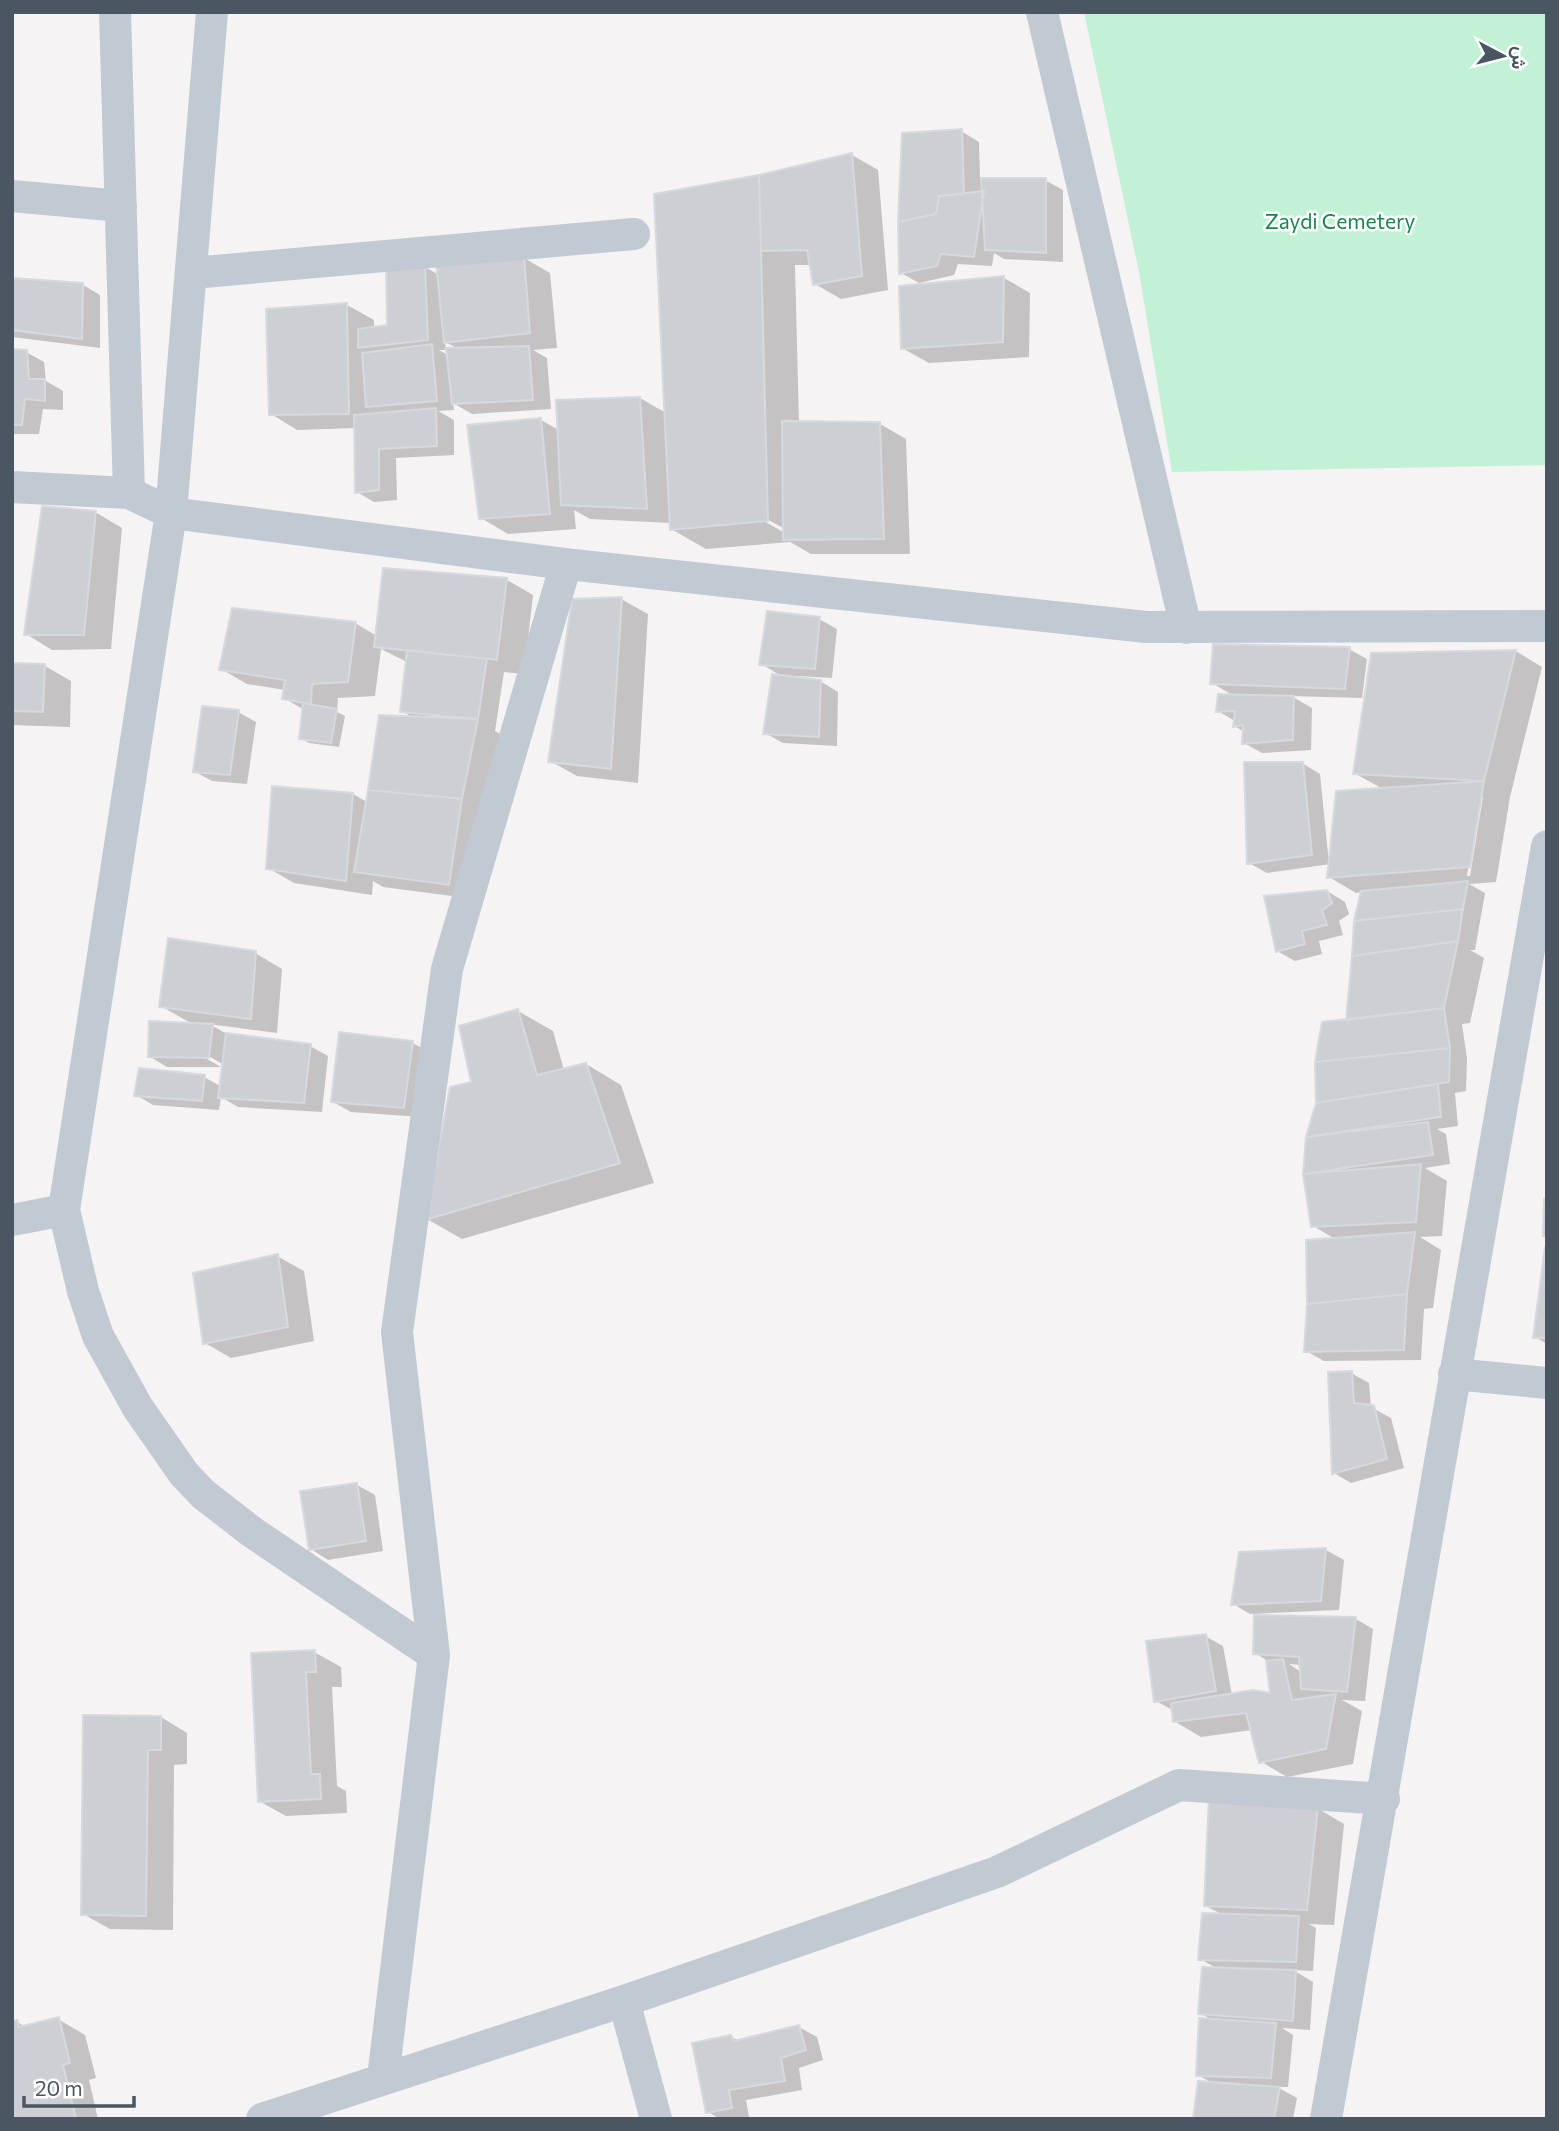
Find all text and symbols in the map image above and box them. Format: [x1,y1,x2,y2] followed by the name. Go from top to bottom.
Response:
[1468,21,1538,91] north arrow
[1507,45,1533,71] text: ش
[1265,208,1415,233] park label: Zaydi Cemetery
[24,2064,135,2108] scale bar
[35,2075,83,2100] text: 20 m

